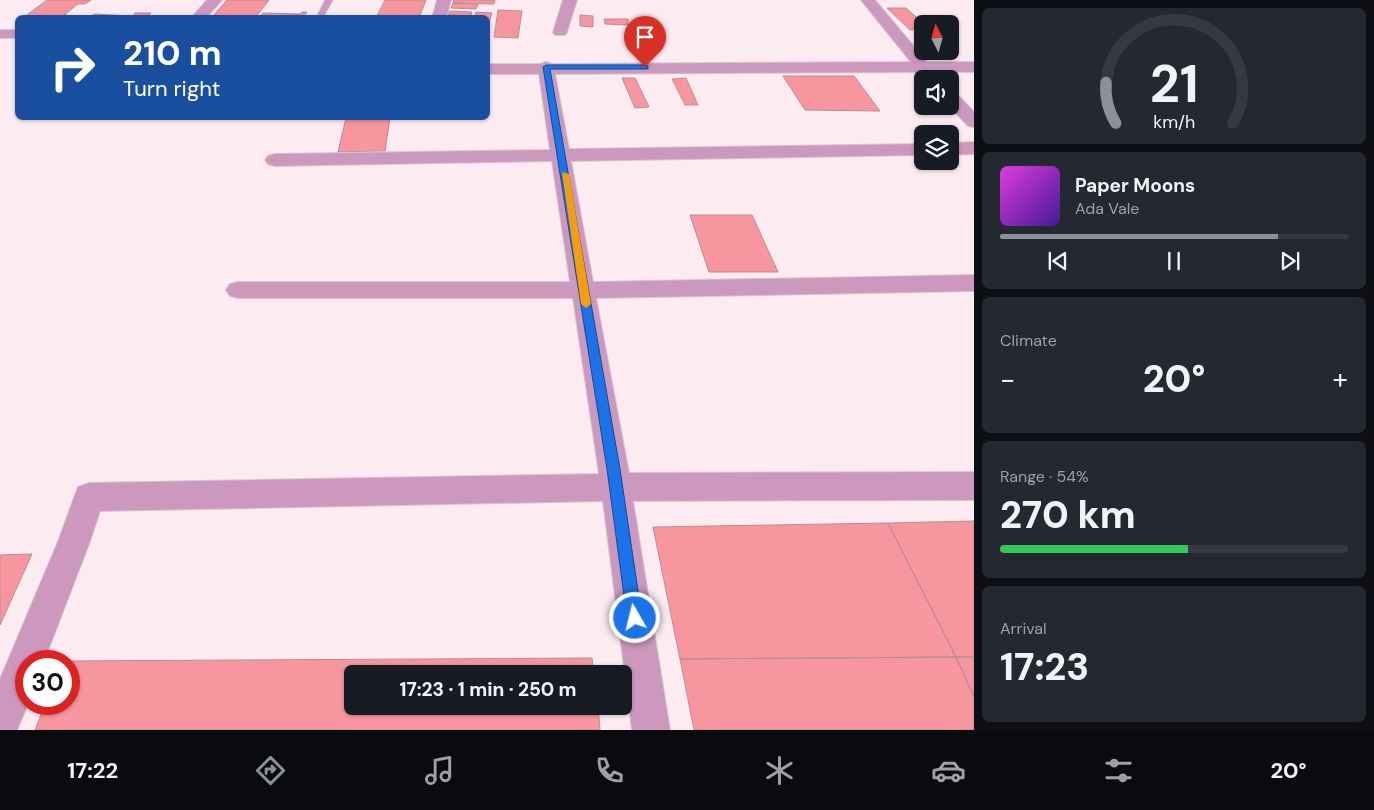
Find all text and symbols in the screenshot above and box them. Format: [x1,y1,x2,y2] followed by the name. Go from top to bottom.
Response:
[914,15,959,60] north arrow
[914,15,959,170] map controls
[624,16,666,67] pin
[631,23,659,51] icon: arrive
[123,30,222,76] text: 210 m
[40,35,105,100] icon: right
[1150,50,1198,118] text: 21
[914,70,959,115] button: sound
[123,74,220,103] text: Turn right
[1153,110,1195,134] text: km/h
[914,125,959,170] button: layers
[1075,173,1195,198] text: Paper Moons
[1075,198,1139,219] text: Ada Vale
[1044,247,1072,275] icon: previous
[1160,247,1188,275] icon: pause
[1276,247,1304,275] icon: next
[1000,330,1057,351] text: Climate
[1143,354,1205,404] text: 20°
[1000,361,1015,398] text: −
[1333,361,1348,398] text: +
[1000,466,1089,487] text: Range · 54%
[1000,490,1136,540] text: 270 km
[608,591,660,643] position arrow
[1000,618,1047,639] text: Arrival
[1000,642,1089,692] text: 17:23
[15,650,80,715] speed limit sign: 30
[399,677,577,702] text: 17:23 · 1 min · 250 m
[253,753,288,788] icon: directions
[422,753,457,788] icon: music
[592,753,627,788] icon: phone
[762,753,797,788] icon: climate
[931,753,966,788] icon: car
[1101,753,1136,788] icon: filters
[67,756,118,785] text: 17:22
[1271,756,1307,785] text: 20°

